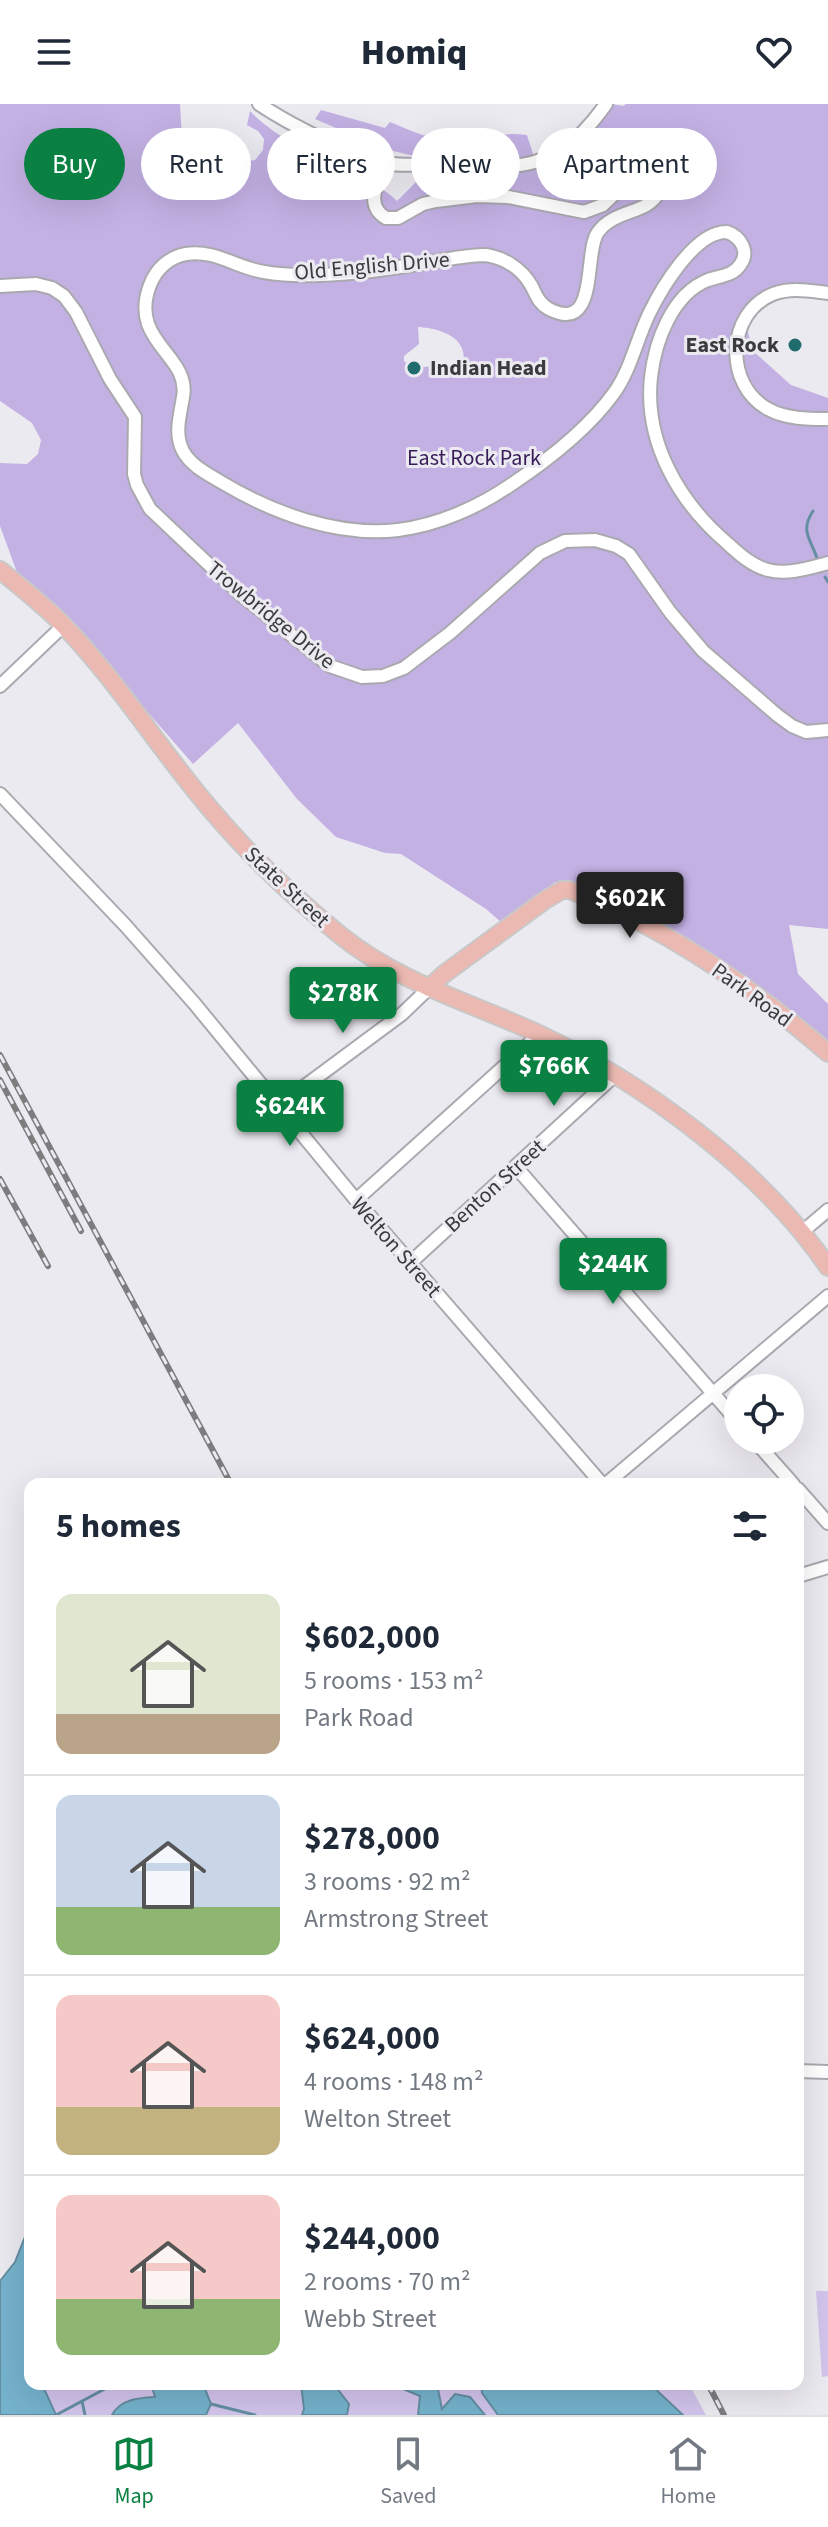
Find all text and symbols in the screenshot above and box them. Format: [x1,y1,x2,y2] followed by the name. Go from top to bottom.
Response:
[361,27,467,78] text: Homiq
[32,30,76,74] icon: menu
[752,30,796,74] icon: heart
[24,128,125,200] chip: Buy
[141,128,251,200] chip: Rent
[267,128,395,200] chip: Filters
[411,128,520,200] chip: New
[536,128,717,200] chip: Apartment
[293,243,451,289] street label: Old English Drive
[685,329,779,361] place label: East Rock
[786,336,804,354] marker: East Rock
[430,352,547,384] place label: Indian Head
[405,359,423,377] marker: Indian Head
[407,442,541,474] park label: East Rock Park
[200,553,342,677] street label: Trowbridge Drive
[237,839,337,935] street label: State Street
[574,872,686,940] pin: $602K
[595,879,665,916] text: $602K
[705,955,799,1035] street label: Park Road
[287,967,399,1035] pin: $278K
[308,974,378,1011] text: $278K
[498,1040,610,1108] pin: $766K
[519,1047,589,1084] text: $766K
[234,1080,346,1148] pin: $624K
[255,1087,325,1124] text: $624K
[437,1131,553,1240] street label: Benton Street
[343,1190,449,1305] street label: Welton Street
[557,1238,669,1306] pin: $244K
[578,1245,648,1282] text: $244K
[724,1374,804,1454] map controls
[724,1374,804,1454] button: locate
[56,1502,181,1551] text: 5 homes
[728,1504,772,1548] icon: filters
[304,1613,440,1662] text: $602,000
[120,1626,216,1722] icon: home
[304,1662,483,1699] text: 5 rooms · 153 m²
[304,1699,414,1736] text: Park Road
[304,1814,440,1863] text: $278,000
[120,1827,216,1923] icon: home
[304,1863,471,1900] text: 3 rooms · 92 m²
[304,1900,488,1937] text: Armstrong Street
[304,2014,440,2063] text: $624,000
[120,2027,216,2123] icon: home
[304,2063,483,2100] text: 4 rooms · 148 m²
[304,2100,451,2137] text: Welton Street
[304,2214,440,2263] text: $244,000
[120,2227,216,2323] icon: home
[304,2263,471,2300] text: 2 rooms · 70 m²
[304,2300,436,2337] text: Webb Street
[112,2432,156,2512] tab: Map
[380,2432,436,2512] tab: Saved
[661,2432,716,2512] tab: Home

